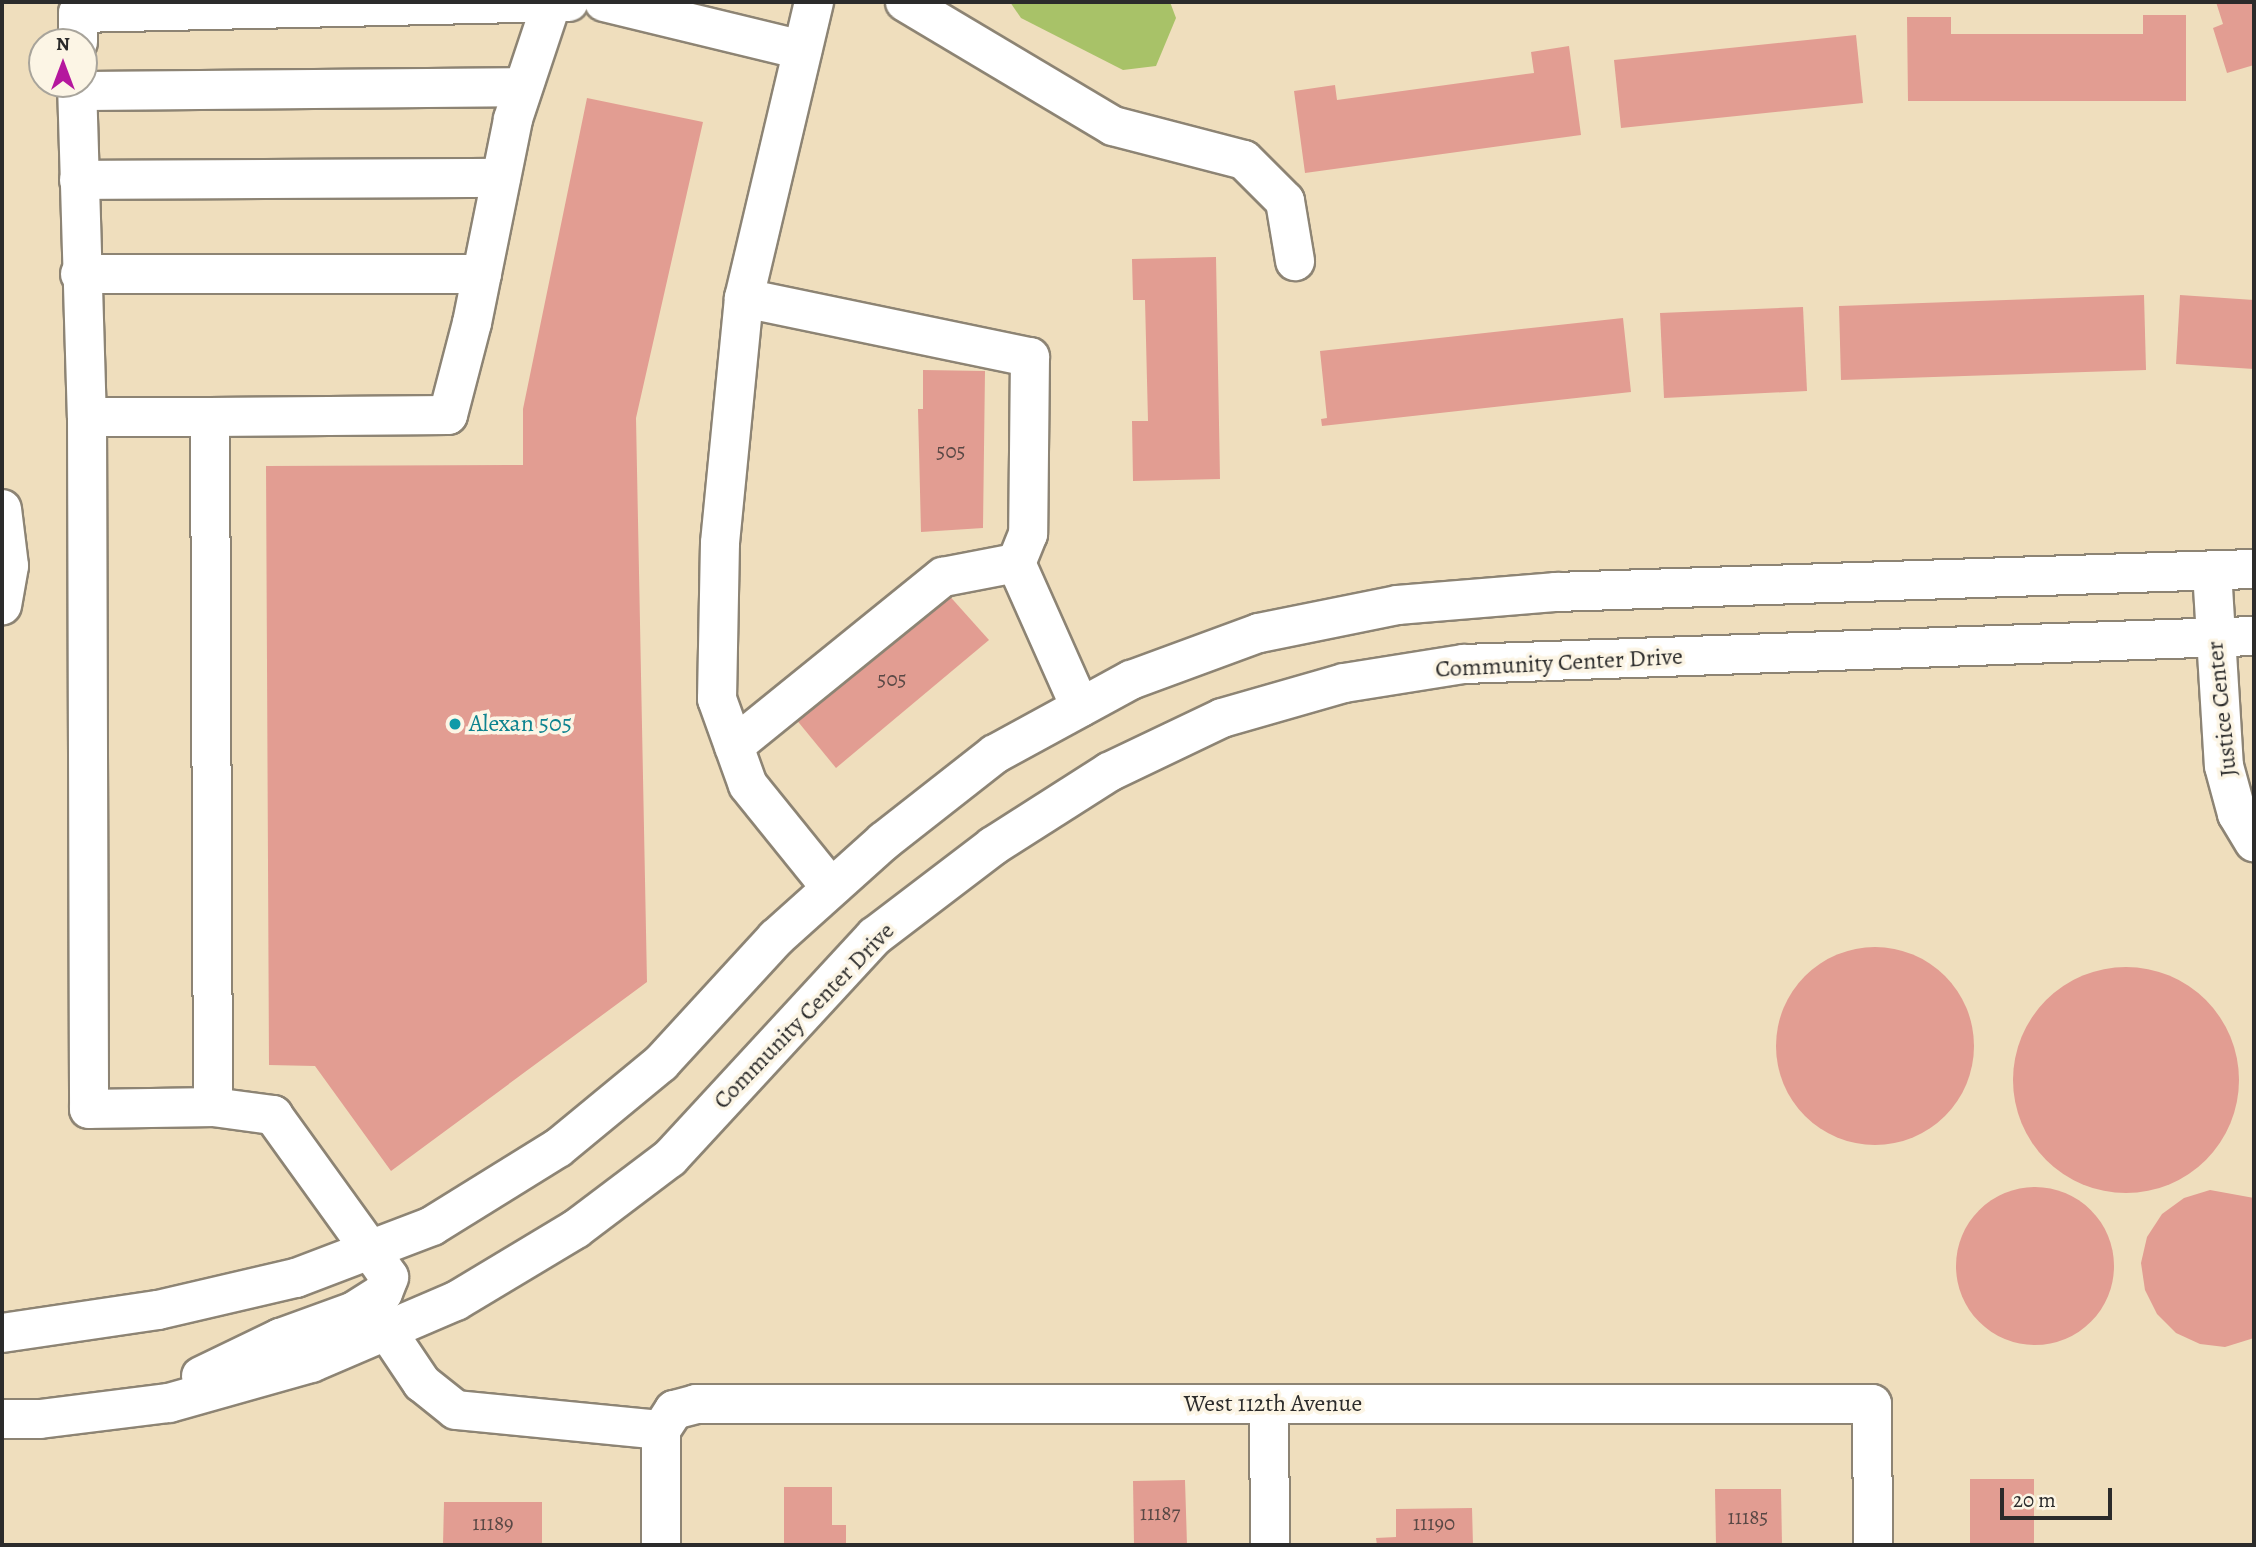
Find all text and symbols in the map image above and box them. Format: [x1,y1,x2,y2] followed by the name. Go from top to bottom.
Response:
[28,28,98,98] north arrow
[56,31,70,57] text: N
[936,438,966,464] house number: 505
[2201,640,2243,778] street label: Justice Center
[1435,642,1683,684] street label: Community Center Drive
[877,666,907,692] house number: 505
[469,710,572,738] place label: Alexan 505
[447,716,463,732] marker: Alexan 505
[708,917,900,1115] street label: Community Center Drive
[1184,1390,1362,1418] street label: West 112th Avenue
[2004,1474,2116,1518] scale bar
[2013,1486,2056,1514] text: 20 m
[1140,1500,1180,1526] house number: 11187
[1728,1504,1768,1530] house number: 11185
[472,1510,514,1536] house number: 11189
[1413,1510,1455,1536] house number: 11190

